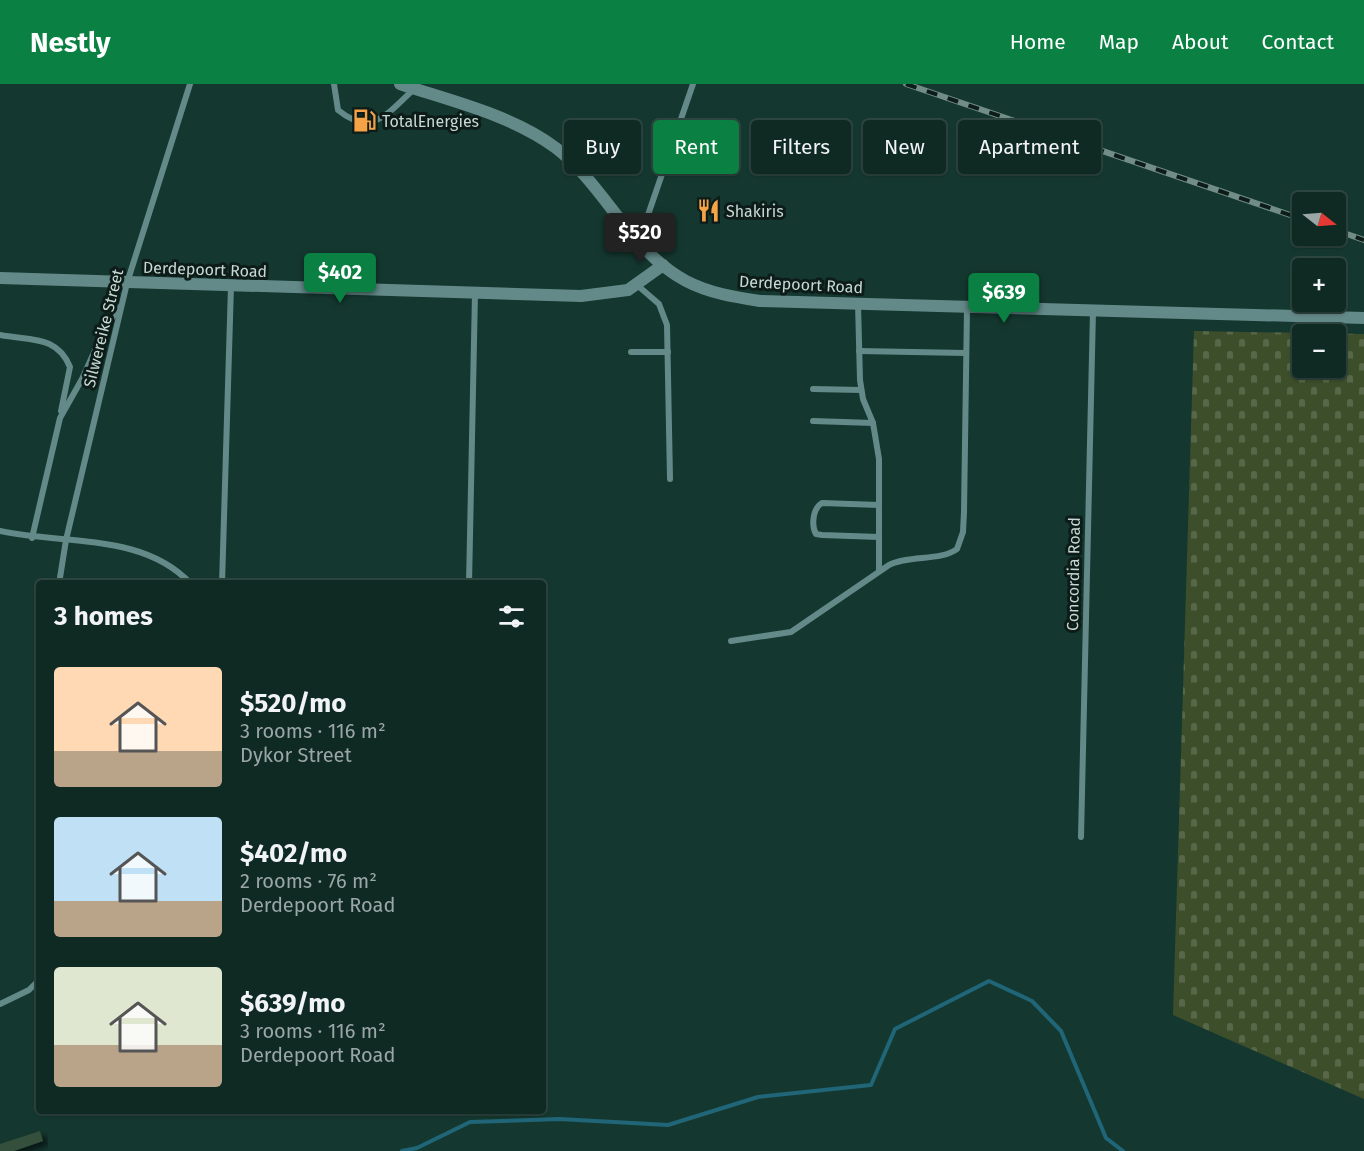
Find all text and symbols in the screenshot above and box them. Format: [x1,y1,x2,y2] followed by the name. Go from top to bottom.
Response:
[30,26,111,59] text: Nestly
[1010,29,1066,55] text: Home
[1099,29,1139,55] text: Map
[1172,29,1229,55] text: About
[1262,29,1334,55] text: Contact
[351,108,377,134] fuel station icon: TotalEnergies
[382,112,479,131] place label: TotalEnergies
[564,120,641,174] chip: Buy
[653,120,739,174] chip: Rent
[751,120,851,174] chip: Filters
[863,120,946,174] chip: New
[958,120,1101,174] chip: Apartment
[1292,192,1346,246] north arrow
[1292,192,1346,378] map controls
[695,198,721,224] restaurant icon: Shakiris
[726,202,784,221] place label: Shakiris
[604,213,676,264] pin: $520
[618,220,662,244] text: $520
[304,253,376,304] pin: $402
[143,258,267,281] street label: Derdepoort Road
[1292,258,1346,312] button: +
[318,260,362,284] text: $402
[80,267,127,389] street label: Silwereike Street
[738,272,864,297] street label: Derdepoort Road
[968,273,1040,324] pin: $639
[982,280,1026,304] text: $639
[1292,324,1346,378] button: −
[1063,517,1084,631] street label: Concordia Road
[495,600,528,633] icon: filters
[54,601,153,632] text: 3 homes
[240,688,346,719] text: $520/mo
[102,691,174,763] icon: home
[240,719,386,743] text: 3 rooms · 116 m²
[240,743,352,767] text: Dykor Street
[240,838,347,869] text: $402/mo
[102,841,174,913] icon: home
[240,869,377,893] text: 2 rooms · 76 m²
[240,893,395,917] text: Derdepoort Road
[240,988,345,1019] text: $639/mo
[102,991,174,1063] icon: home
[240,1019,386,1043] text: 3 rooms · 116 m²
[240,1043,395,1067] text: Derdepoort Road

